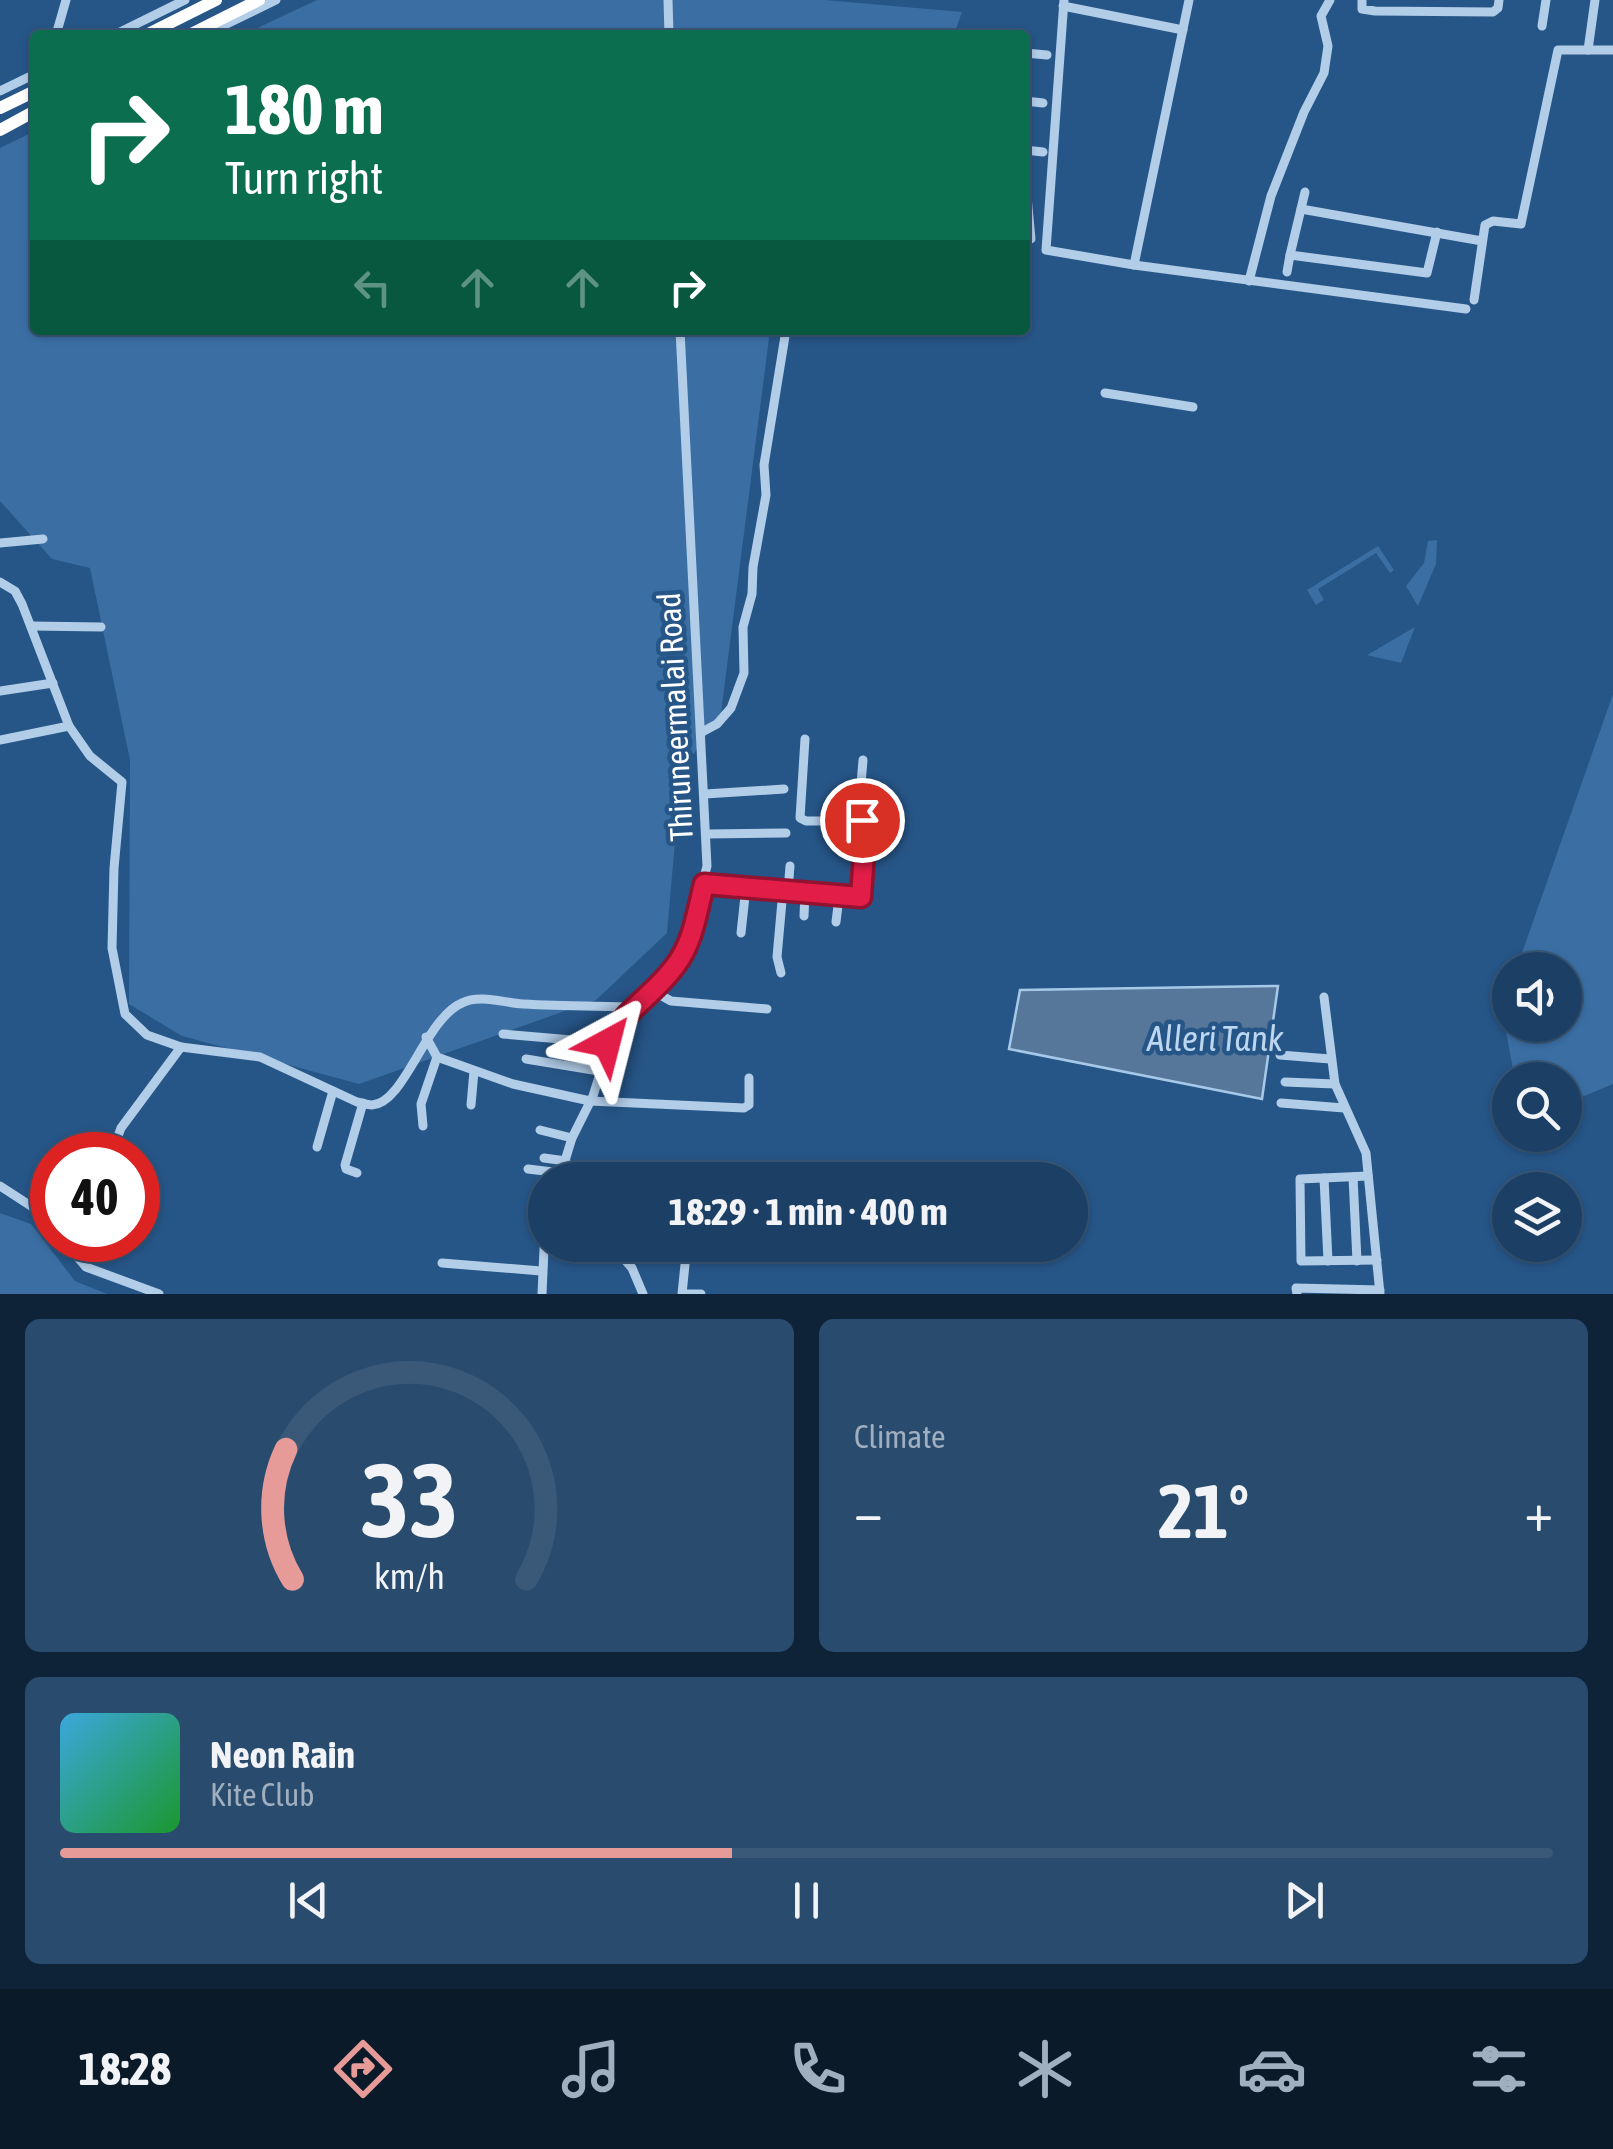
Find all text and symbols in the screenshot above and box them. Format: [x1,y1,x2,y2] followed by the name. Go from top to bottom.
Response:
[225,69,384,149] text: 180 m
[60,70,190,200] icon: right
[225,152,383,204] text: Turn right
[345,260,400,315] icon: left
[450,260,505,315] icon: ahead
[555,260,610,315] icon: ahead
[660,260,715,315] icon: right
[650,592,700,842] street label: Thiruneermalai Road
[820,778,905,863] pin
[835,793,890,848] icon: arrive
[1492,952,1582,1262] map controls
[1492,952,1582,1042] button: sound
[555,991,659,1095] position arrow
[1146,1018,1284,1058] water label: Alleri Tank
[1492,1062,1582,1152] button: search
[30,1132,160,1262] speed limit sign: 40
[1492,1172,1582,1262] button: layers
[668,1190,948,1233] text: 18:29 · 1 min · 400 m
[854,1418,946,1455] text: Climate
[361,1440,458,1559] text: 33
[1158,1468,1249,1554] text: 21°
[854,1480,883,1543] text: −
[1524,1480,1553,1543] text: +
[374,1556,445,1597] text: km/h
[210,1733,355,1776] text: Neon Rain
[210,1776,314,1813] text: Kite Club
[281,1873,336,1928] icon: previous
[779,1873,834,1928] icon: pause
[1277,1873,1332,1928] icon: next
[328,2034,398,2104] icon: directions
[556,2034,626,2104] icon: music
[783,2034,853,2104] icon: phone
[1010,2034,1080,2104] icon: climate
[1237,2034,1307,2104] icon: car
[1464,2034,1534,2104] icon: filters
[79,2043,171,2095] text: 18:28

